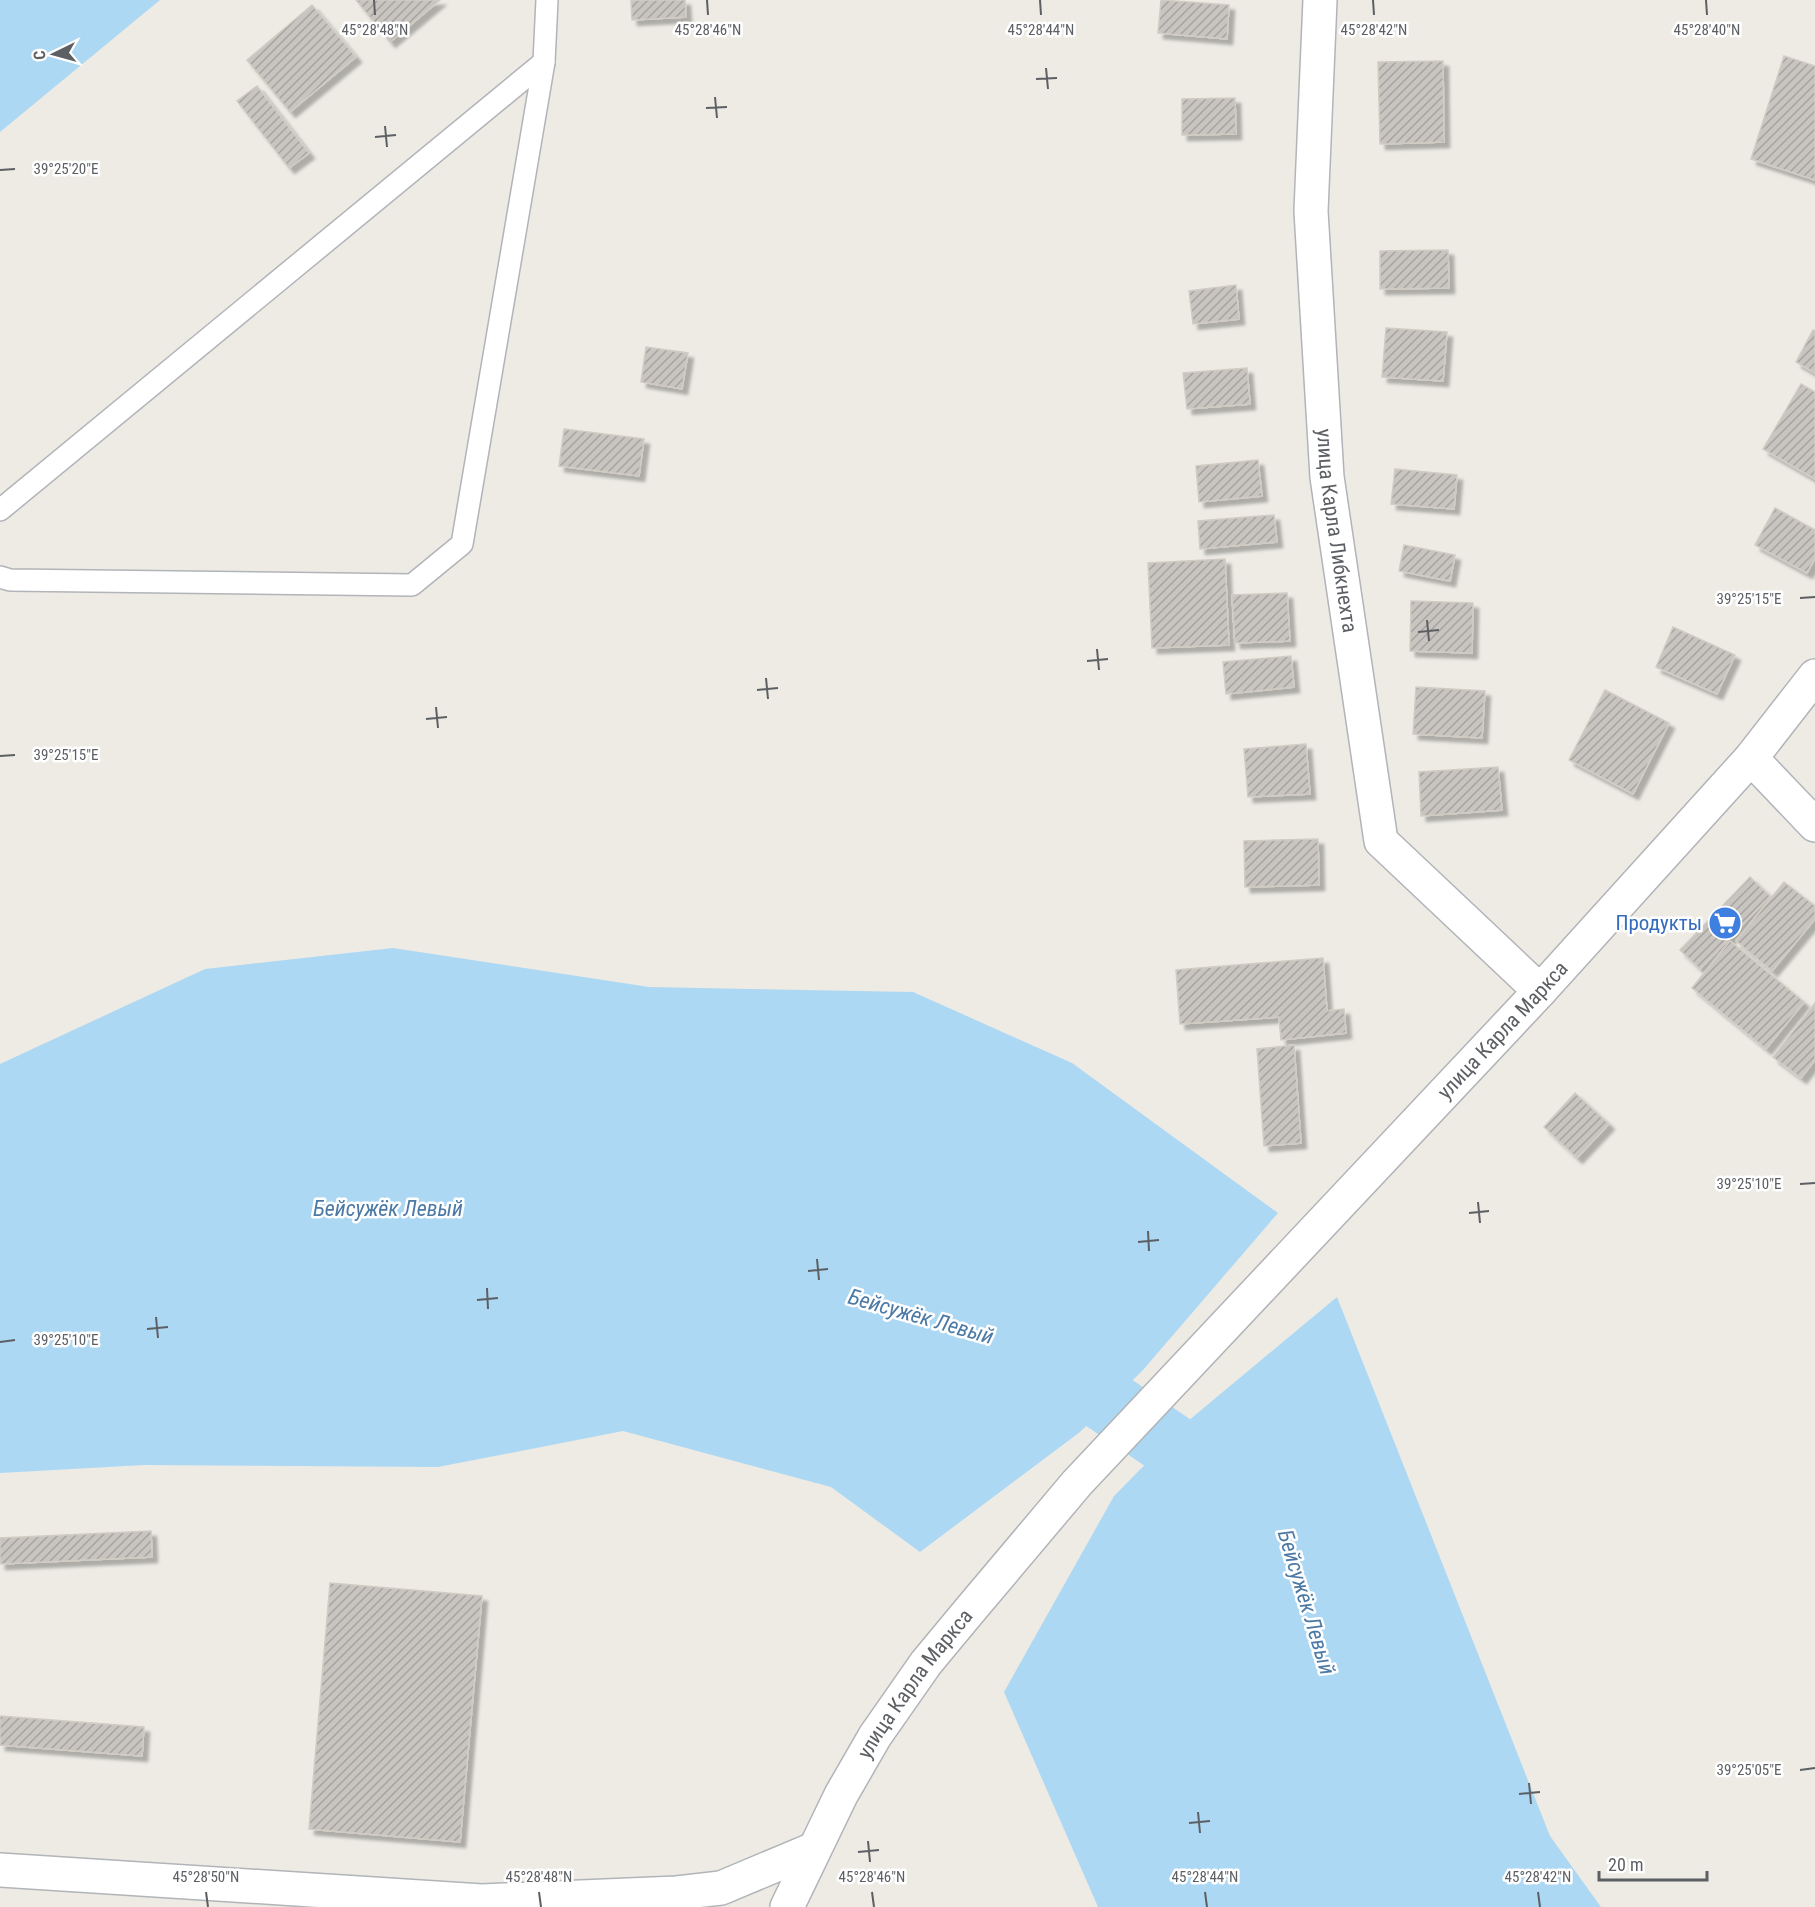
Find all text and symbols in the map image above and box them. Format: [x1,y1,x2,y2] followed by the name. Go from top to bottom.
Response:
[342,21,408,39] text: 45°28'48"N
[675,21,741,39] text: 45°28'46"N
[1008,21,1074,39] text: 45°28'44"N
[1341,21,1407,39] text: 45°28'42"N
[1674,21,1740,39] text: 45°28'40"N
[24,24,84,84] north arrow
[30,50,49,61] text: С
[34,160,98,178] text: 39°25'20"E
[1312,428,1362,634] street label: улица Карла Либкнехта
[1717,590,1781,608] text: 39°25'15"E
[34,746,98,764] text: 39°25'15"E
[1707,905,1743,941] supermarket icon: Продукты
[1615,911,1702,935] place label: Продукты
[1433,957,1573,1104] street label: улица Карла Маркса
[1717,1175,1781,1193] text: 39°25'10"E
[313,1196,463,1221] water label: Бейсужёк Левый
[845,1284,997,1349] water label: Бейсужёк Левый
[34,1331,98,1349] text: 39°25'10"E
[1273,1527,1340,1678] water label: Бейсужёк Левый
[853,1604,978,1763] street label: улица Карла Маркса
[1717,1761,1781,1779] text: 39°25'05"E
[1599,1844,1707,1882] scale bar
[1608,1854,1643,1875] text: 20 m
[173,1868,239,1886] text: 45°28'50"N
[506,1868,572,1886] text: 45°28'48"N
[839,1868,905,1886] text: 45°28'46"N
[1172,1868,1238,1886] text: 45°28'44"N
[1505,1868,1571,1886] text: 45°28'42"N

